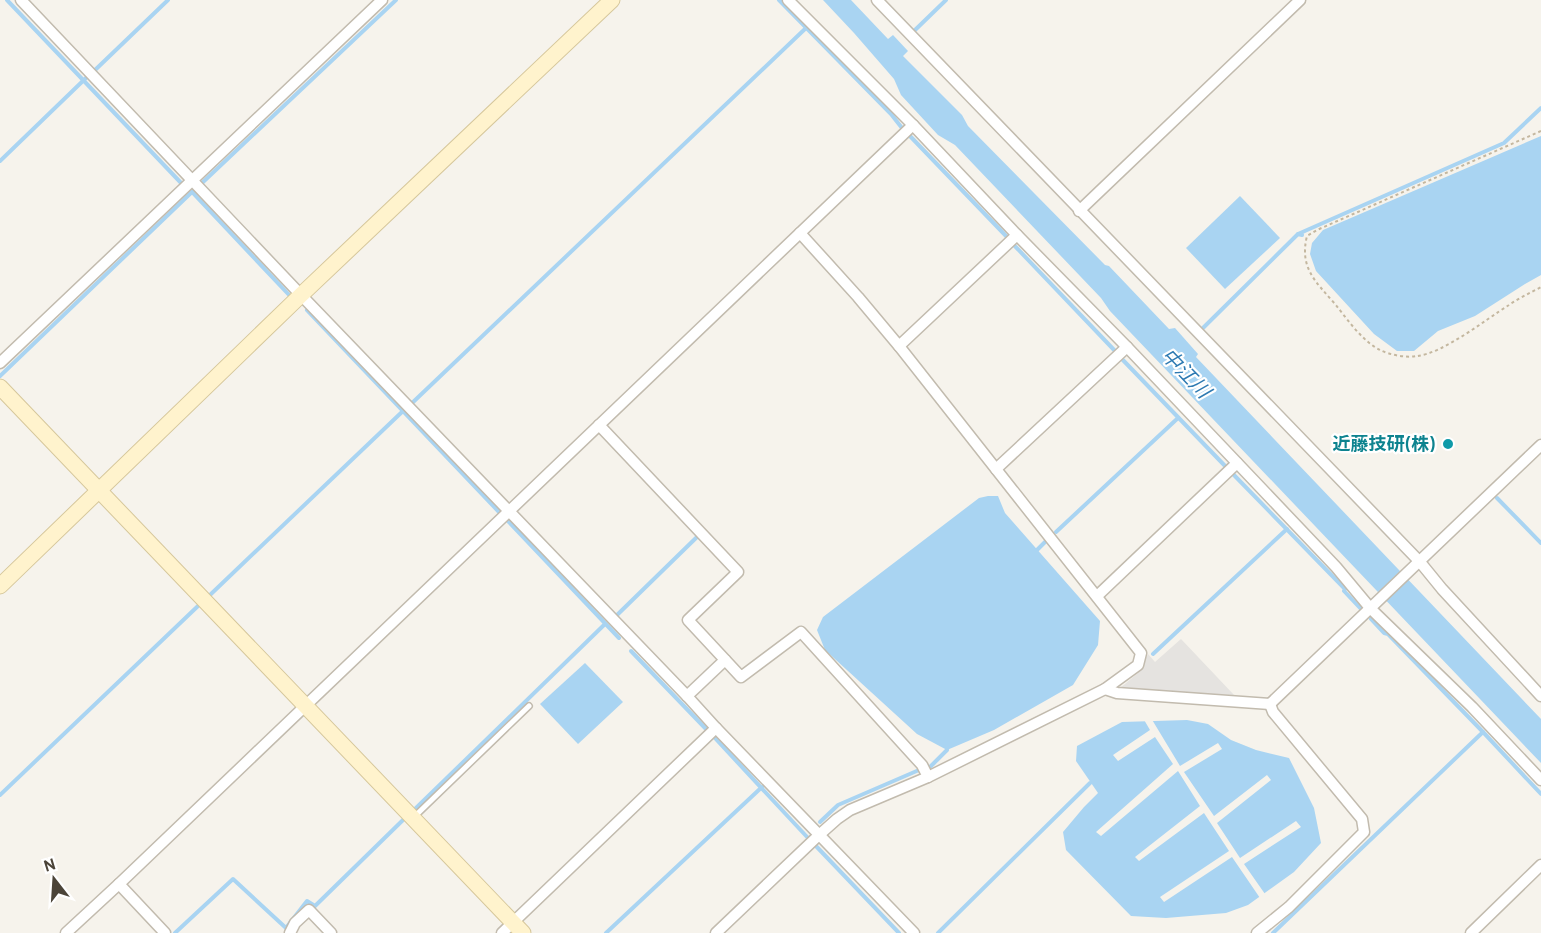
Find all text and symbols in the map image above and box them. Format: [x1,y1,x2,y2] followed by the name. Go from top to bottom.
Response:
[1154,344,1216,406] water label: 中江川
[1333,434,1436,457] place label: 近藤技研(株)
[1441,437,1455,451] marker: 近藤技研(株)
[24,849,84,909] north arrow
[42,855,59,878] text: N

